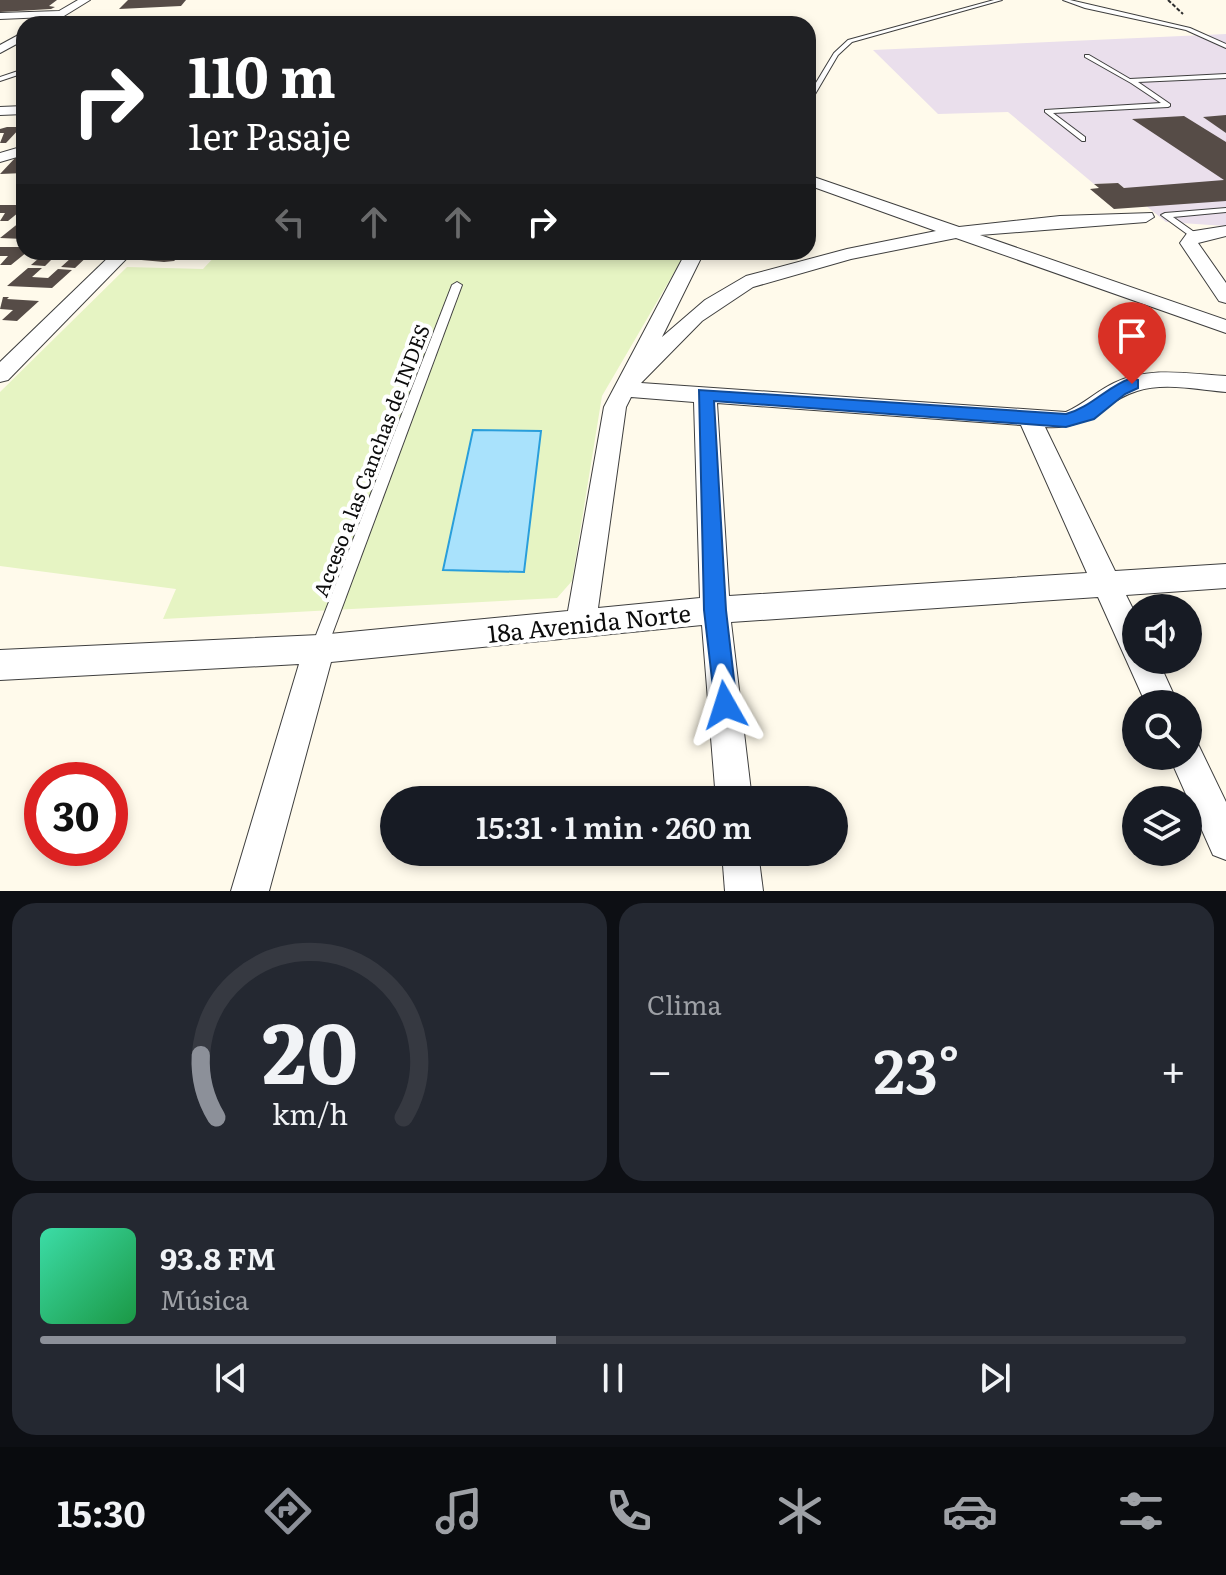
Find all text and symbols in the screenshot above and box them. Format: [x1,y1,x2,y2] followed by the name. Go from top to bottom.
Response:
[188,32,336,115] text: 110 m
[56,48,160,152] icon: right
[188,108,351,161] text: 1er Pasaje
[268,200,312,244] icon: left
[352,200,396,244] icon: ahead
[436,200,480,244] icon: ahead
[520,200,564,244] icon: right
[1098,302,1166,384] pin
[1110,314,1154,358] icon: arrive
[304,319,436,601] street label: Acceso a las Canchas de INDES
[486,594,692,650] street label: 18a Avenida Norte
[1122,594,1202,866] map controls
[1122,594,1202,674] button: sound
[683,663,767,747] position arrow
[1122,690,1202,770] button: search
[24,762,128,866] speed limit sign: 30
[1122,786,1202,866] button: layers
[476,804,752,848] text: 15:31 · 1 min · 260 m
[647,984,722,1023] text: Clima
[262,986,357,1110] text: 20
[874,1023,959,1112] text: 23°
[647,1035,673,1101] text: −
[1160,1035,1186,1101] text: +
[271,1091,348,1134] text: km/h
[160,1235,276,1279] text: 93.8 FM
[160,1279,249,1318] text: Música
[209,1356,253,1400] icon: previous
[591,1356,635,1400] icon: pause
[973,1356,1017,1400] icon: next
[260,1483,316,1539] icon: directions
[431,1483,487,1539] icon: music
[601,1483,657,1539] icon: phone
[772,1483,828,1539] icon: climate
[942,1483,998,1539] icon: car
[1113,1483,1169,1539] icon: filters
[57,1485,146,1538] text: 15:30

